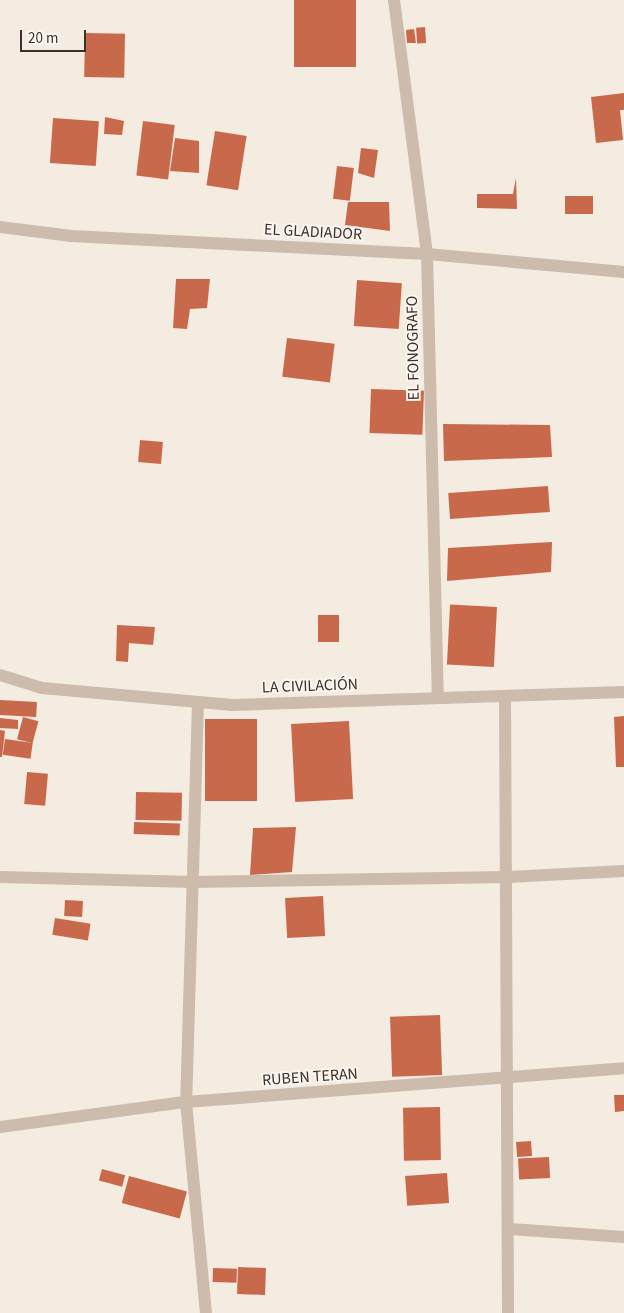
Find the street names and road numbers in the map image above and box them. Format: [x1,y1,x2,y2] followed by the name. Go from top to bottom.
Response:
[264,220,362,244] street label: EL GLADIADOR
[402,295,424,401] street label: EL FONOGRAFO
[262,675,358,697] street label: LA CIVILACIÓN
[261,1064,359,1090] street label: RUBEN TERAN

